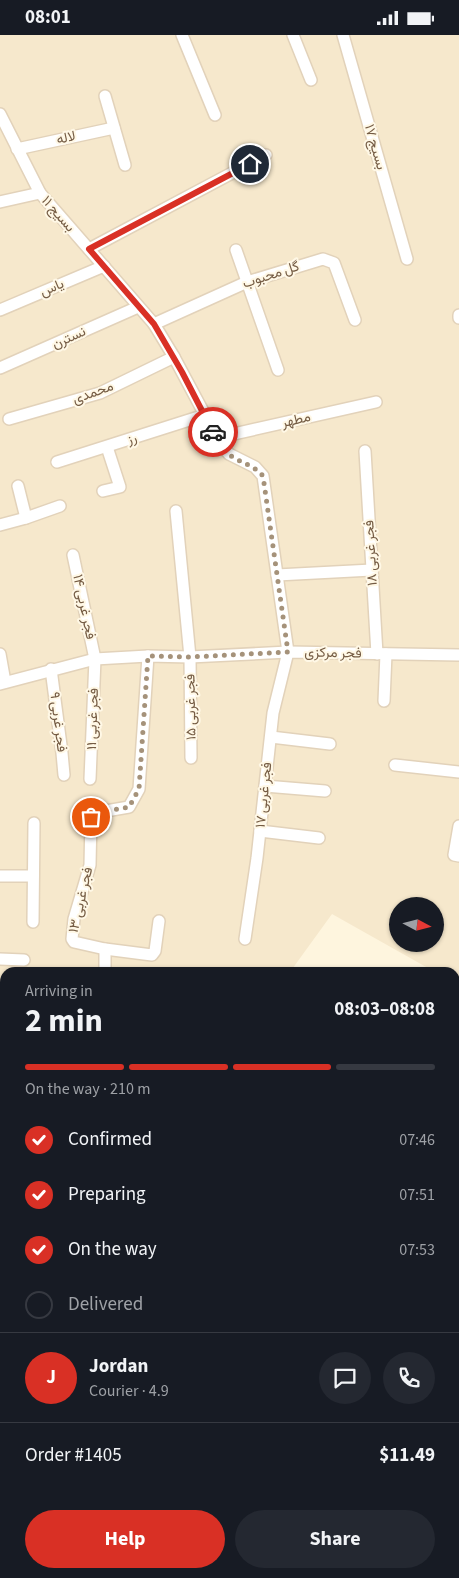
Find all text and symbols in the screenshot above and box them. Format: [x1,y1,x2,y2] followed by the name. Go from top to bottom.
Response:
[25,4,71,31] text: 08:01
[359,122,391,172] street label: بسیج ۱۷
[55,126,77,150] street label: لاله
[229,143,271,185] pin
[236,150,264,178] icon: home
[37,191,79,237] street label: بسیج ۱۱
[240,256,302,294] street label: گل محبوب
[37,274,67,302] street label: یاس
[49,322,89,354] street label: نسترن
[70,376,116,410] street label: محمدی
[188,407,238,457] courier
[279,407,313,433] street label: مطهر
[199,418,227,446] icon: car
[124,428,140,450] street label: رز
[359,519,383,587] street label: فجر غربی ۱۸
[67,573,101,641] street label: فجر غربی ۱۴
[304,643,362,663] street label: فجر مرکزی
[180,674,202,740] street label: فجر غربی ۱۵
[82,688,104,750] street label: فجر غربی ۱۱
[44,691,72,753] street label: فجر غربی ۹
[251,761,277,829] street label: فجر غربی ۱۷
[70,796,112,838] pin
[77,803,105,831] icon: bag
[64,865,98,935] street label: فجر غربی ۱۳
[389,897,444,953] north arrow
[389,897,444,952] map controls
[25,980,93,1002] text: Arriving in
[334,996,435,1023] text: 08:03–08:08
[25,998,103,1044] text: 2 min
[25,1078,150,1100] text: On the way · 210 m
[25,1126,53,1154] icon: check
[68,1126,152,1153] text: Confirmed
[399,1129,435,1151] text: 07:46
[25,1181,53,1209] icon: check
[68,1181,146,1208] text: Preparing
[399,1184,435,1206] text: 07:51
[25,1236,53,1264] icon: check
[68,1236,157,1263] text: On the way
[399,1239,435,1261] text: 07:53
[68,1291,143,1318] text: Delivered
[319,1352,371,1404] button: chat
[383,1352,435,1404] button: phone
[89,1353,148,1380] text: Jordan
[46,1364,56,1391] text: J
[89,1380,169,1402] text: Courier · 4.9
[25,1442,122,1469] text: Order #1405
[379,1442,435,1469] text: $11.49
[25,1510,225,1568] button: Help
[235,1510,435,1568] button: Share

